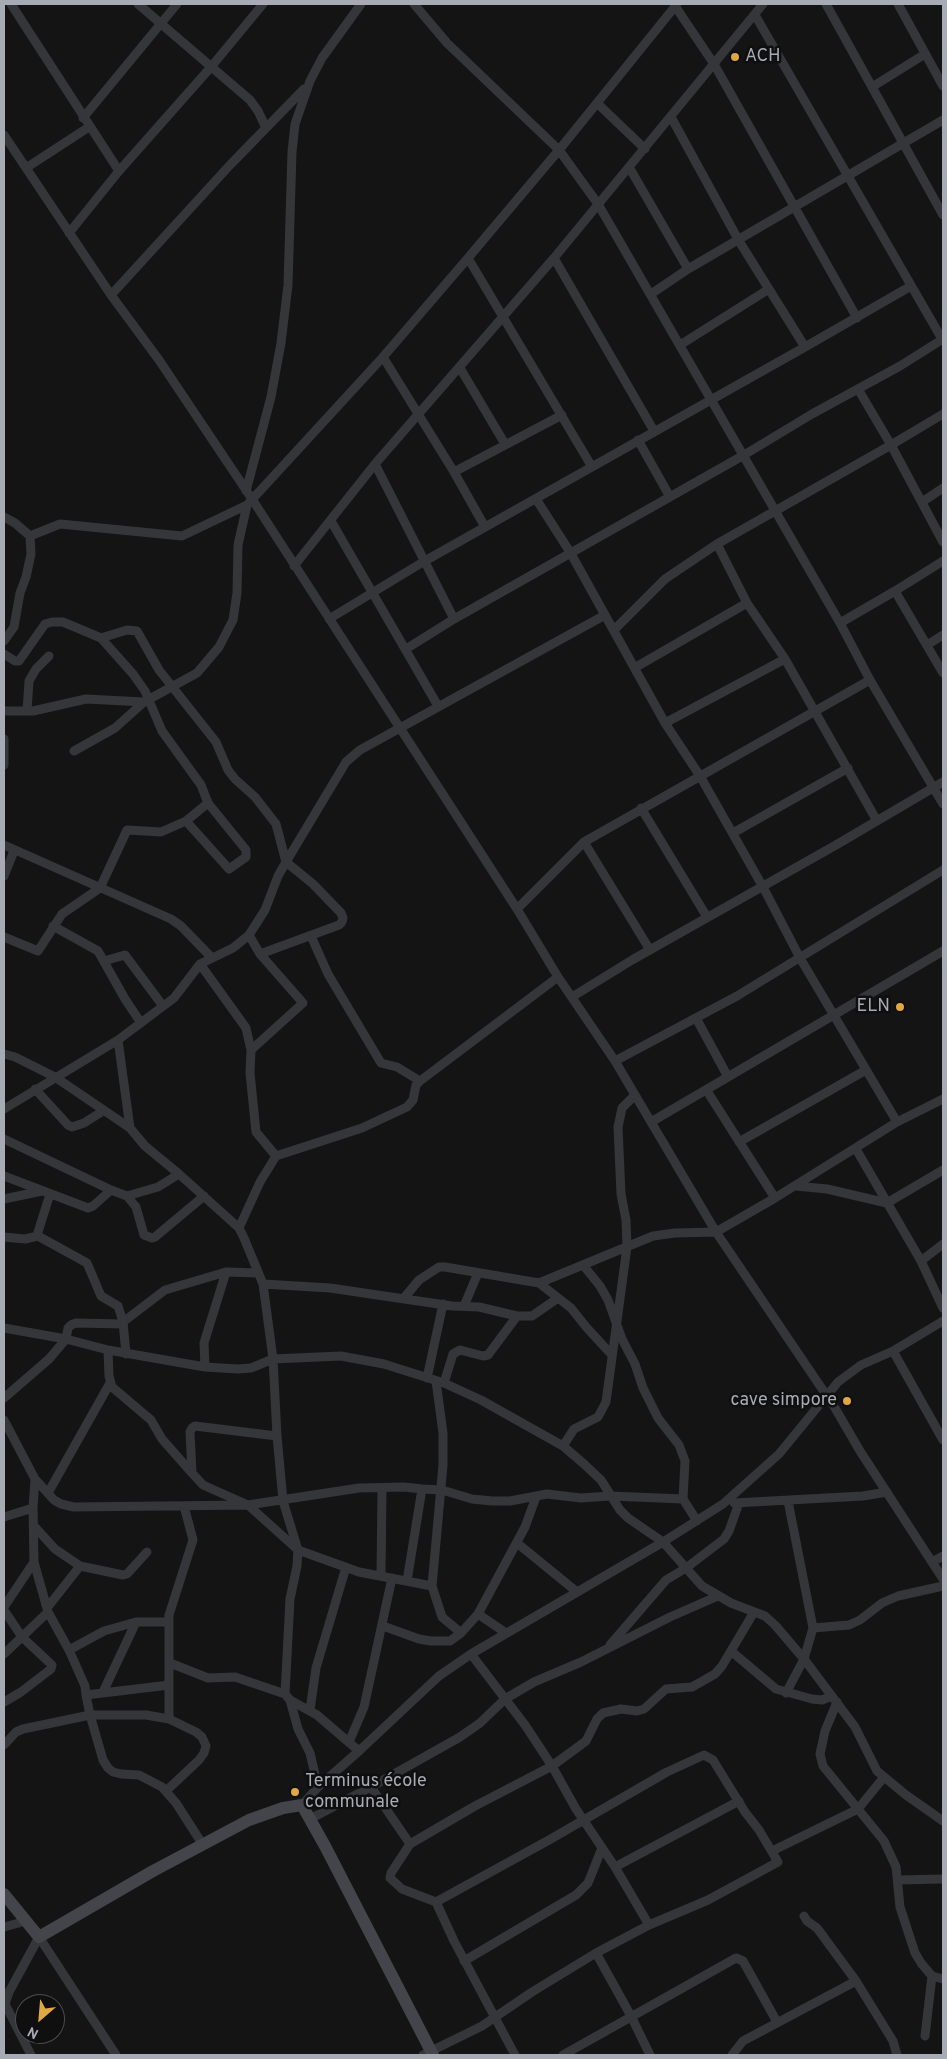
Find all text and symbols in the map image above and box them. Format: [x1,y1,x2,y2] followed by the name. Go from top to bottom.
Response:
[745,46,780,68] place label: ACH
[729,51,741,63] marker: ACH
[857,996,890,1018] place label: ELN
[894,1001,906,1013] marker: ELN
[731,1390,837,1412] place label: cave simpore
[841,1395,853,1407] marker: cave simpore
[305,1771,427,1814] place label: Terminus école communale
[289,1786,301,1798] marker: Terminus école communale
[15,1994,65,2044] north arrow
[25,2022,42,2042] text: N

